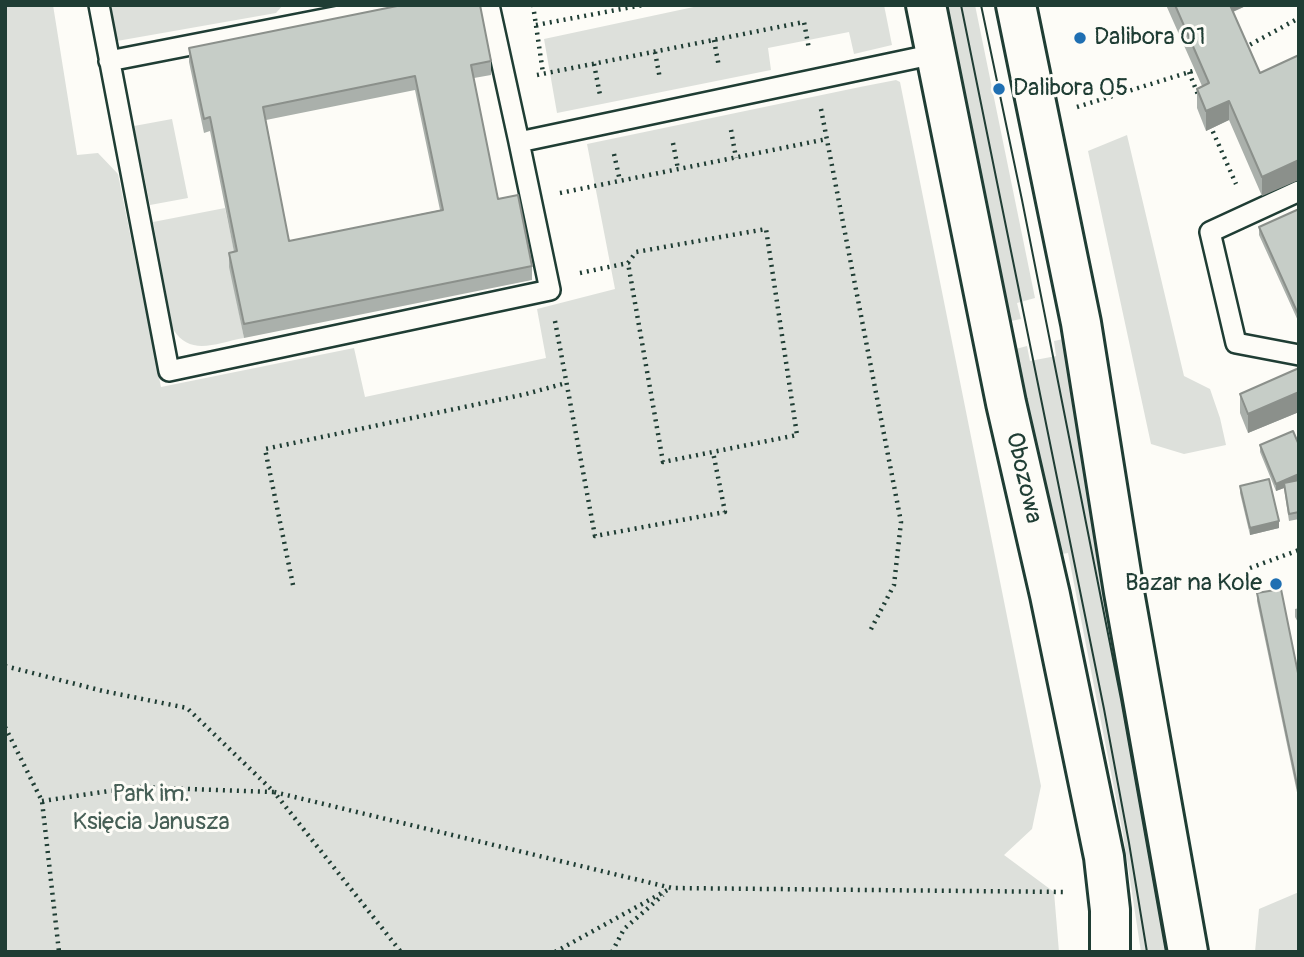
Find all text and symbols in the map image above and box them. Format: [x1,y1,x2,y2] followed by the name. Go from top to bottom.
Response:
[1094,24,1206,52] place label: Dalibora 01
[1072,30,1088,46] marker: Dalibora 01
[1013,75,1128,103] place label: Dalibora 05
[991,81,1007,97] marker: Dalibora 05
[999,430,1047,526] street label: Obozowa
[1125,570,1262,598] place label: Bazar na Kole
[1268,576,1284,592] marker: Bazar na Kole
[72,781,230,837] park label: Park im. Księcia Janusza

